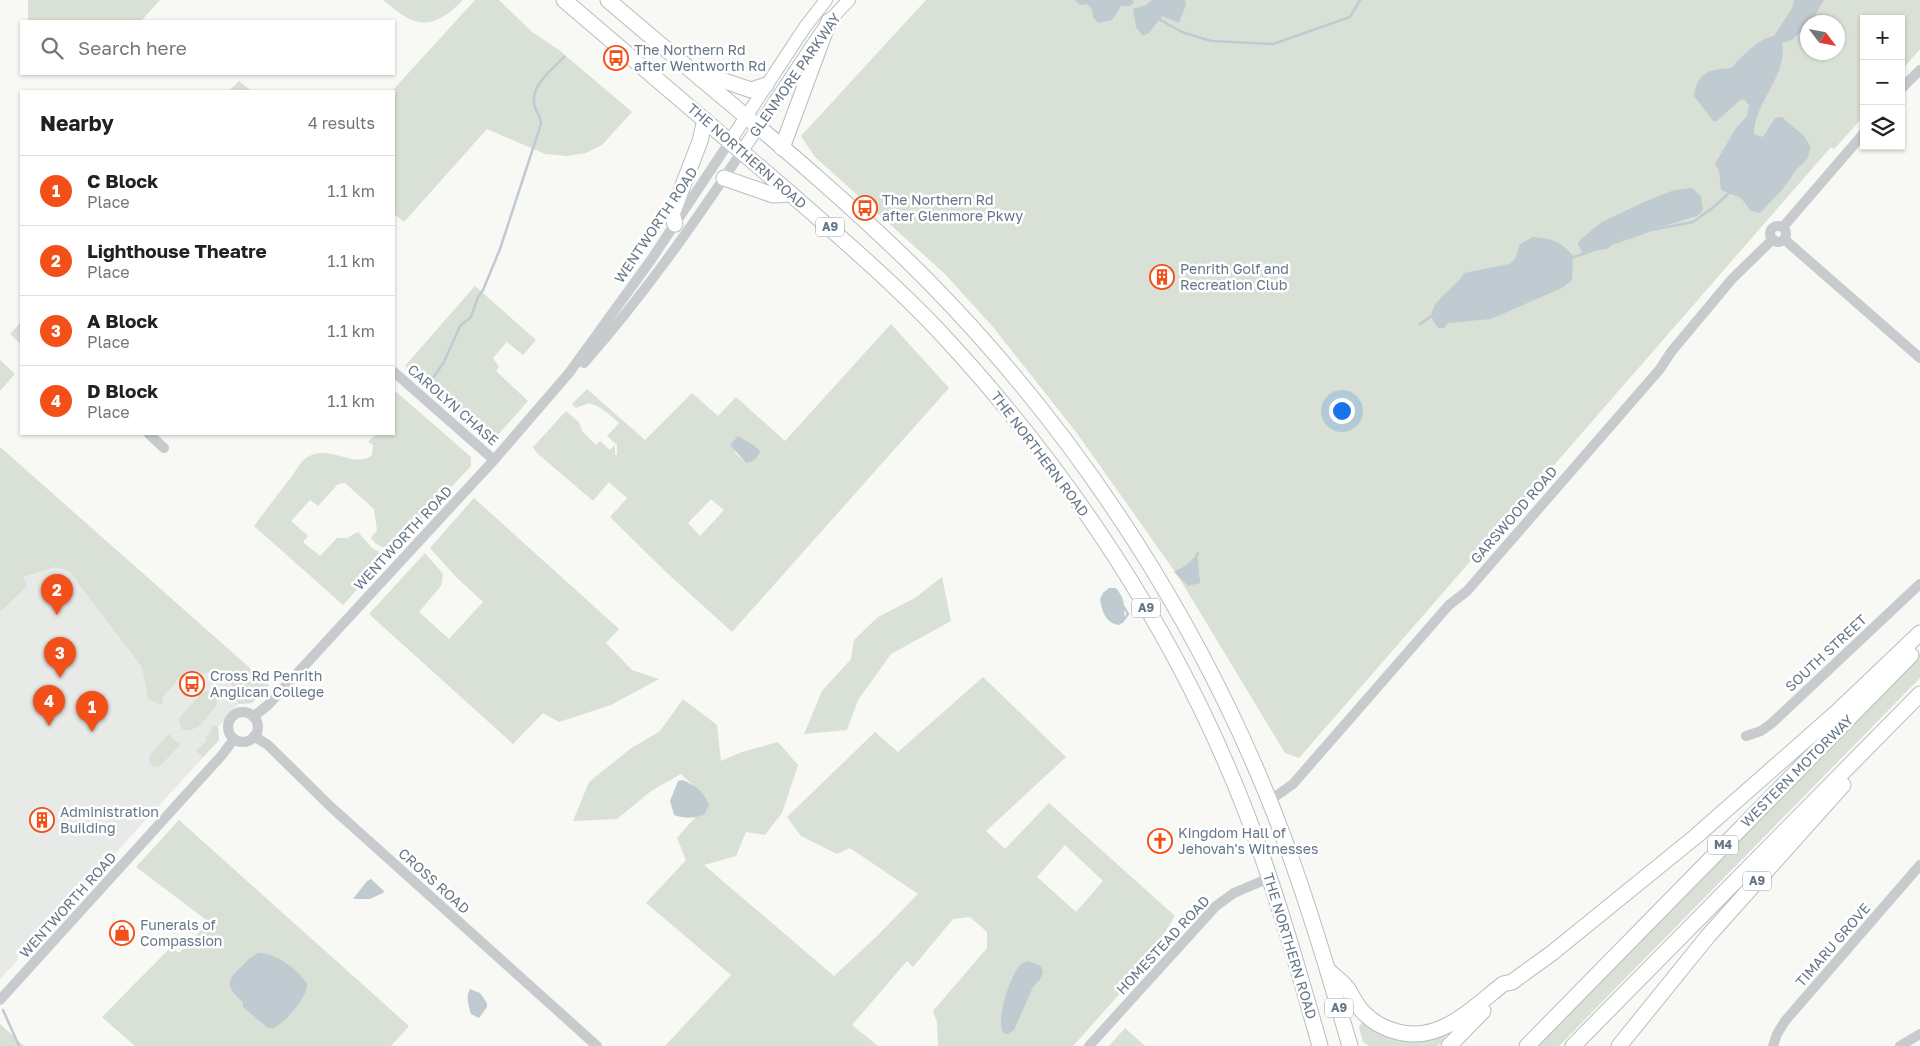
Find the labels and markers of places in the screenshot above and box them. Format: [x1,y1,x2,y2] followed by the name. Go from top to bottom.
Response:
[634,41,766,74] place label: The Northern Rd after Wentworth Rd
[603,45,629,71] bus stop icon: The Northern Rd after Wentworth Rd
[882,191,1023,224] place label: The Northern Rd after Glenmore Pkwy
[852,195,878,221] bus stop icon: The Northern Rd after Glenmore Pkwy
[1180,260,1289,293] place label: Penrith Golf and Recreation Club
[1149,264,1175,290] building icon: Penrith Golf and Recreation Club
[41,574,73,615] pin: 2
[44,637,76,678] pin: 3
[210,667,324,700] place label: Cross Rd Penrith Anglican College
[179,671,205,697] bus stop icon: Cross Rd Penrith Anglican College
[33,685,65,726] pin: 4
[76,691,108,732] pin: 1
[60,803,159,836] place label: Administration Building
[29,807,55,833] building icon: Administration Building
[1178,824,1318,857] place label: Kingdom Hall of Jehovah's Witnesses
[1147,828,1173,854] church icon: Kingdom Hall of Jehovah's Witnesses
[140,916,222,949] place label: Funerals of Compassion
[109,920,135,946] shop icon: Funerals of Compassion

